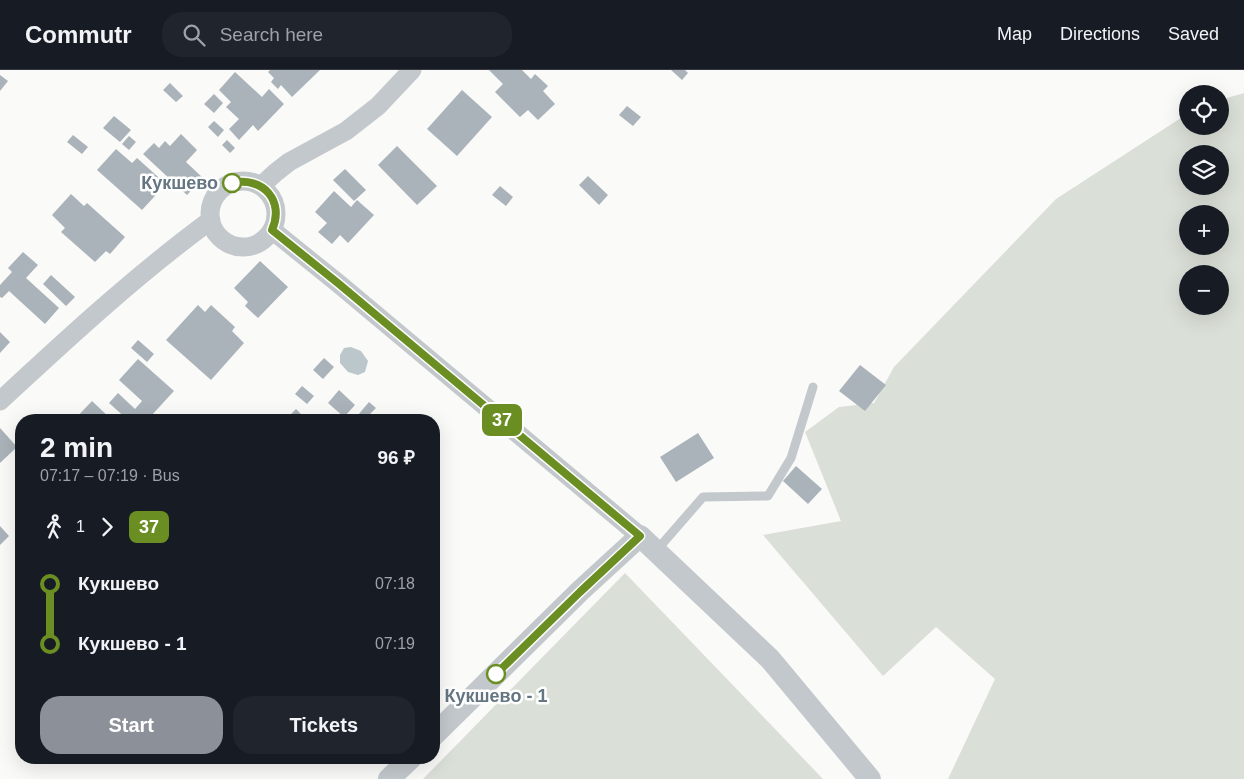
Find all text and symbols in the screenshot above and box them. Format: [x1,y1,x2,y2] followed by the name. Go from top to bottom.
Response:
[162,12,512,57] search box
[25,21,132,48] text: Commutr
[180,21,208,49] icon: search
[220,24,323,45] text: Search here
[997,24,1032,44] text: Map
[1060,24,1140,44] text: Directions
[1168,24,1219,44] text: Saved
[1179,85,1229,315] map controls
[1179,85,1229,135] button: locate
[1179,145,1229,195] button: layers
[141,173,218,193] place label: Кукшево
[222,173,242,193] marker: Кукшево
[1179,205,1229,255] button: +
[1179,265,1229,315] button: −
[480,404,524,436] line badge: 37
[492,410,512,430] text: 37
[40,432,113,463] text: 2 min
[378,447,415,468] text: 96 ₽
[40,467,180,484] text: 07:17 – 07:19 · Bus
[40,513,68,541] icon: walk
[93,513,121,541] icon: forward
[139,517,159,537] text: 37
[76,518,85,535] text: 1
[78,573,159,594] text: Кукшево
[375,575,415,592] text: 07:18
[78,633,187,654] text: Кукшево - 1
[375,635,415,652] text: 07:19
[486,664,506,684] marker: Кукшево - 1
[445,686,547,706] place label: Кукшево - 1
[40,696,223,754] button: Start
[233,696,415,754] button: Tickets

